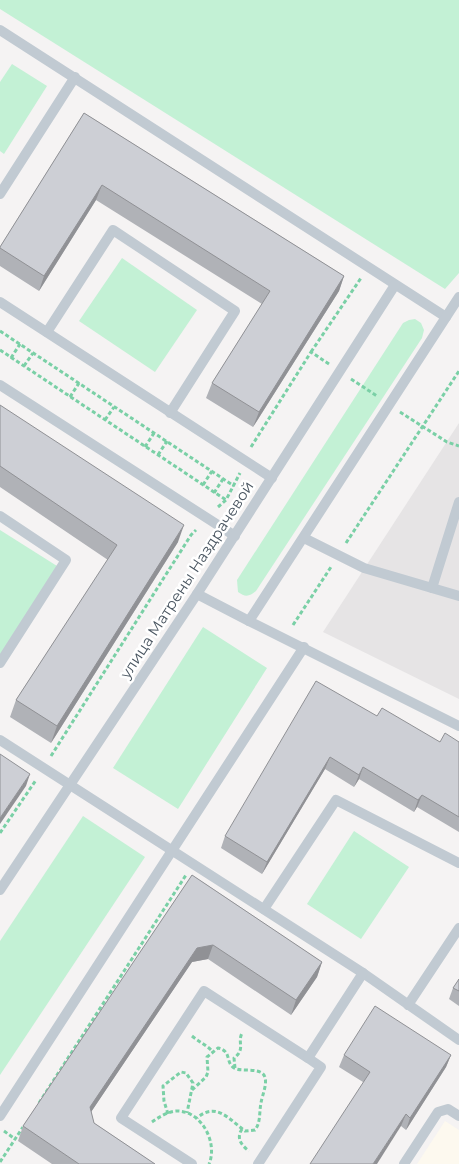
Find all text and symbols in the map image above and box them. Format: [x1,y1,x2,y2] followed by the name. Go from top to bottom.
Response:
[115,477,258,683] street label: улица Матрены Наздрачевой

